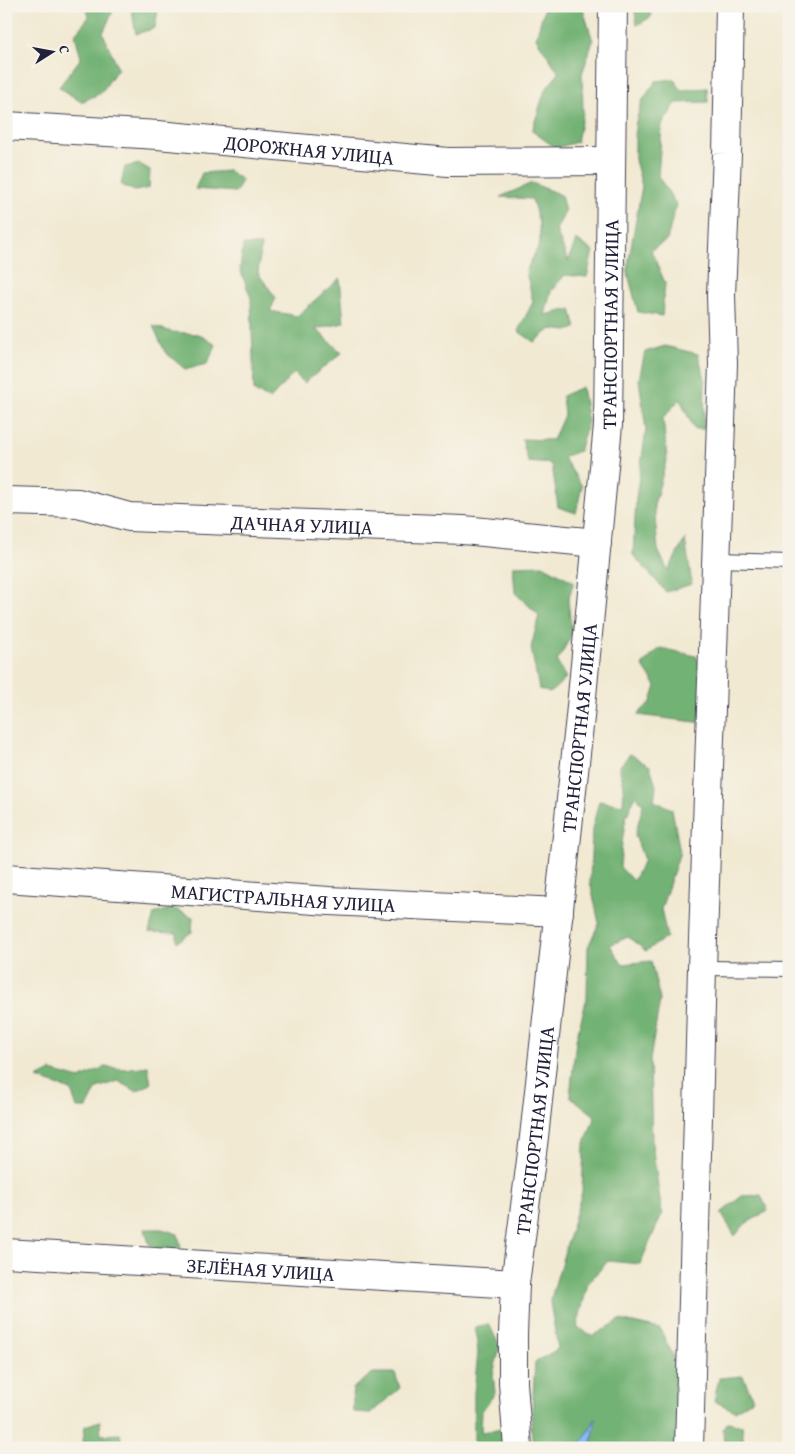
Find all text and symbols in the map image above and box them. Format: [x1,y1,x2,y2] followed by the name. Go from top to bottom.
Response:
[28,28,78,78] north arrow
[54,44,75,55] text: С
[222,127,395,171] street label: ДОРОЖНАЯ УЛИЦА
[593,219,625,430] street label: ТРАНСПОРТНАЯ УЛИЦА
[229,506,374,541] street label: ДАЧНАЯ УЛИЦА
[553,622,603,834] street label: ТРАНСПОРТНАЯ УЛИЦА
[170,875,396,919] street label: МАГИСТРАЛЬНАЯ УЛИЦА
[507,1024,561,1237] street label: ТРАНСПОРТНАЯ УЛИЦА
[186,1250,335,1287] street label: ЗЕЛЁНАЯ УЛИЦА

